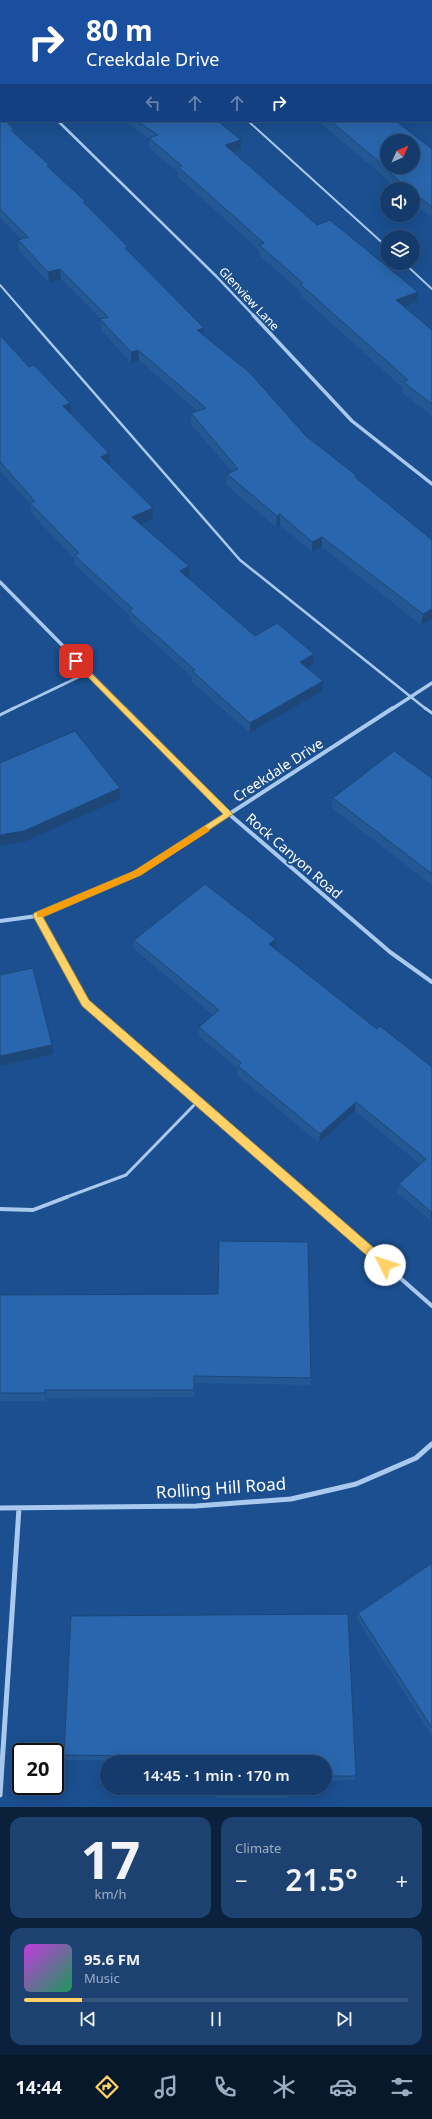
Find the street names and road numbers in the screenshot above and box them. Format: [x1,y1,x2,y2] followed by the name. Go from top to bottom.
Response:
[215,263,284,334] street label: Glenview Lane
[229,733,327,806] street label: Creekdale Drive
[242,808,347,903] street label: Rock Canyon Road
[155,1471,287,1504] street label: Rolling Hill Road

